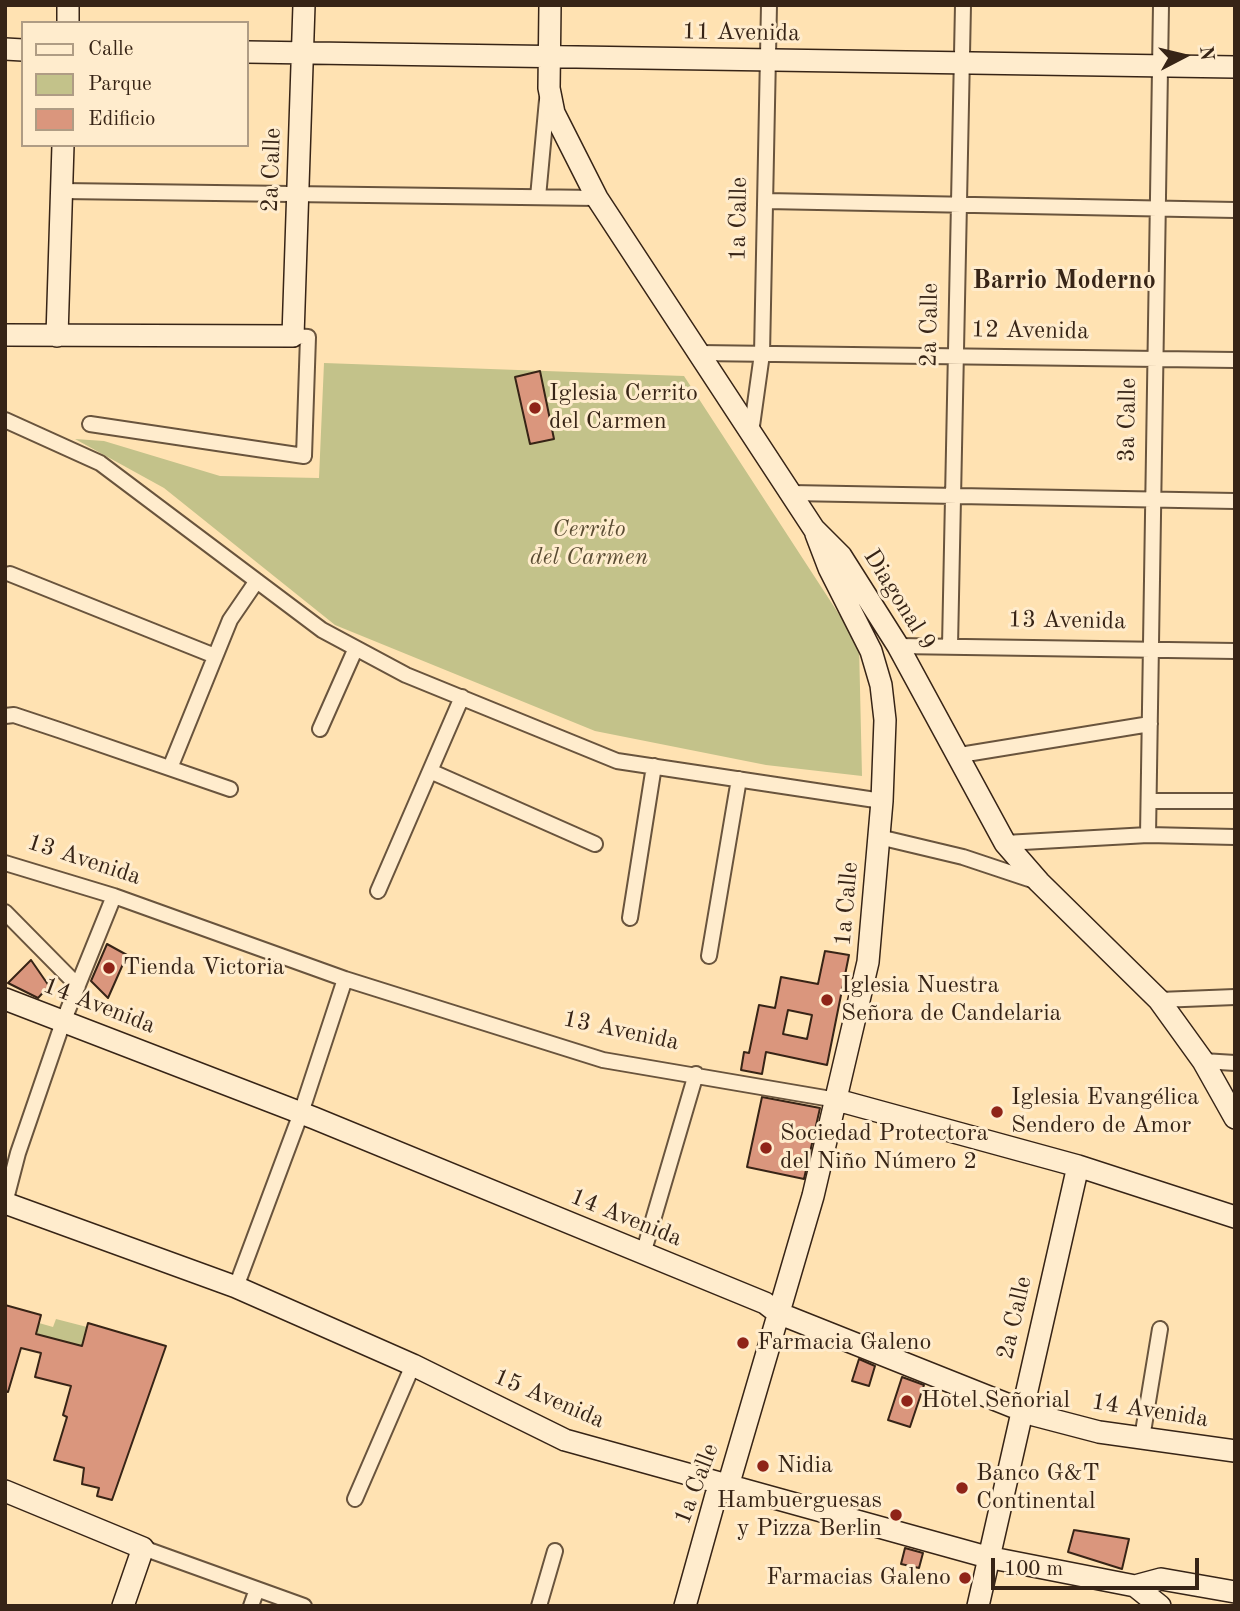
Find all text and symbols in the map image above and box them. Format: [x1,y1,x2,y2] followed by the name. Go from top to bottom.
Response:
[682,18,800,48] street label: 11 Avenida
[21,21,248,147] legend
[1149,21,1219,91] north arrow
[88,39,133,60] text: Calle
[1195,45,1216,62] text: N
[88,74,152,95] text: Parque
[88,109,156,130] text: Edificio
[256,127,288,213] street label: 2a Calle
[724,177,754,261] street label: 1a Calle
[972,265,1156,297] district label: Barrio Moderno
[915,283,945,367] street label: 2a Calle
[971,316,1089,346] street label: 12 Avenida
[1113,378,1143,462] street label: 3a Calle
[549,380,698,436] place label: Iglesia Cerrito del Carmen
[527,400,543,416] marker: Iglesia Cerrito del Carmen
[530,516,648,572] park label: Cerrito del Carmen
[857,544,941,656] street label: Diagonal 9
[1008,606,1126,636] street label: 13 Avenida
[24,828,144,892] street label: 13 Avenida
[829,861,865,947] street label: 1a Calle
[123,954,285,982] place label: Tienda Victoria
[101,960,117,976] marker: Tienda Victoria
[39,971,159,1041] street label: 14 Avenida
[841,972,1061,1028] place label: Iglesia Nuestra Señora de Candelaria
[819,992,835,1008] marker: Iglesia Nuestra Señora de Candelaria
[560,1005,682,1057] street label: 13 Avenida
[1011,1084,1199,1140] place label: Iglesia Evangélica Sendero de Amor
[989,1104,1005,1120] marker: Iglesia Evangélica Sendero de Amor
[780,1120,988,1176] place label: Sociedad Protectora del Niño Número 2
[758,1140,774,1156] marker: Sociedad Protectora del Niño Número 2
[566,1183,686,1253] street label: 14 Avenida
[991,1274,1039,1362] street label: 2a Calle
[757,1329,931,1357] place label: Farmacia Galeno
[735,1335,751,1351] marker: Farmacia Galeno
[489,1363,609,1435] street label: 15 Avenida
[921,1387,1070,1415] place label: Hotel Señorial
[1090,1388,1210,1434] street label: 14 Avenida
[899,1393,915,1409] marker: Hotel Señorial
[668,1439,726,1529] street label: 1a Calle
[777,1452,833,1480] place label: Nidia
[755,1458,771,1474] marker: Nidia
[976,1460,1100,1516] place label: Banco G&T Continental
[954,1480,970,1496] marker: Banco G&T Continental
[717,1487,882,1543] place label: Hambuerguesas y Pizza Berlin
[888,1507,904,1523] marker: Hambuerguesas y Pizza Berlin
[995,1544,1203,1588] scale bar
[1004,1559,1063,1580] text: 100 m
[766,1564,951,1592] place label: Farmacias Galeno
[957,1570,973,1586] marker: Farmacias Galeno

